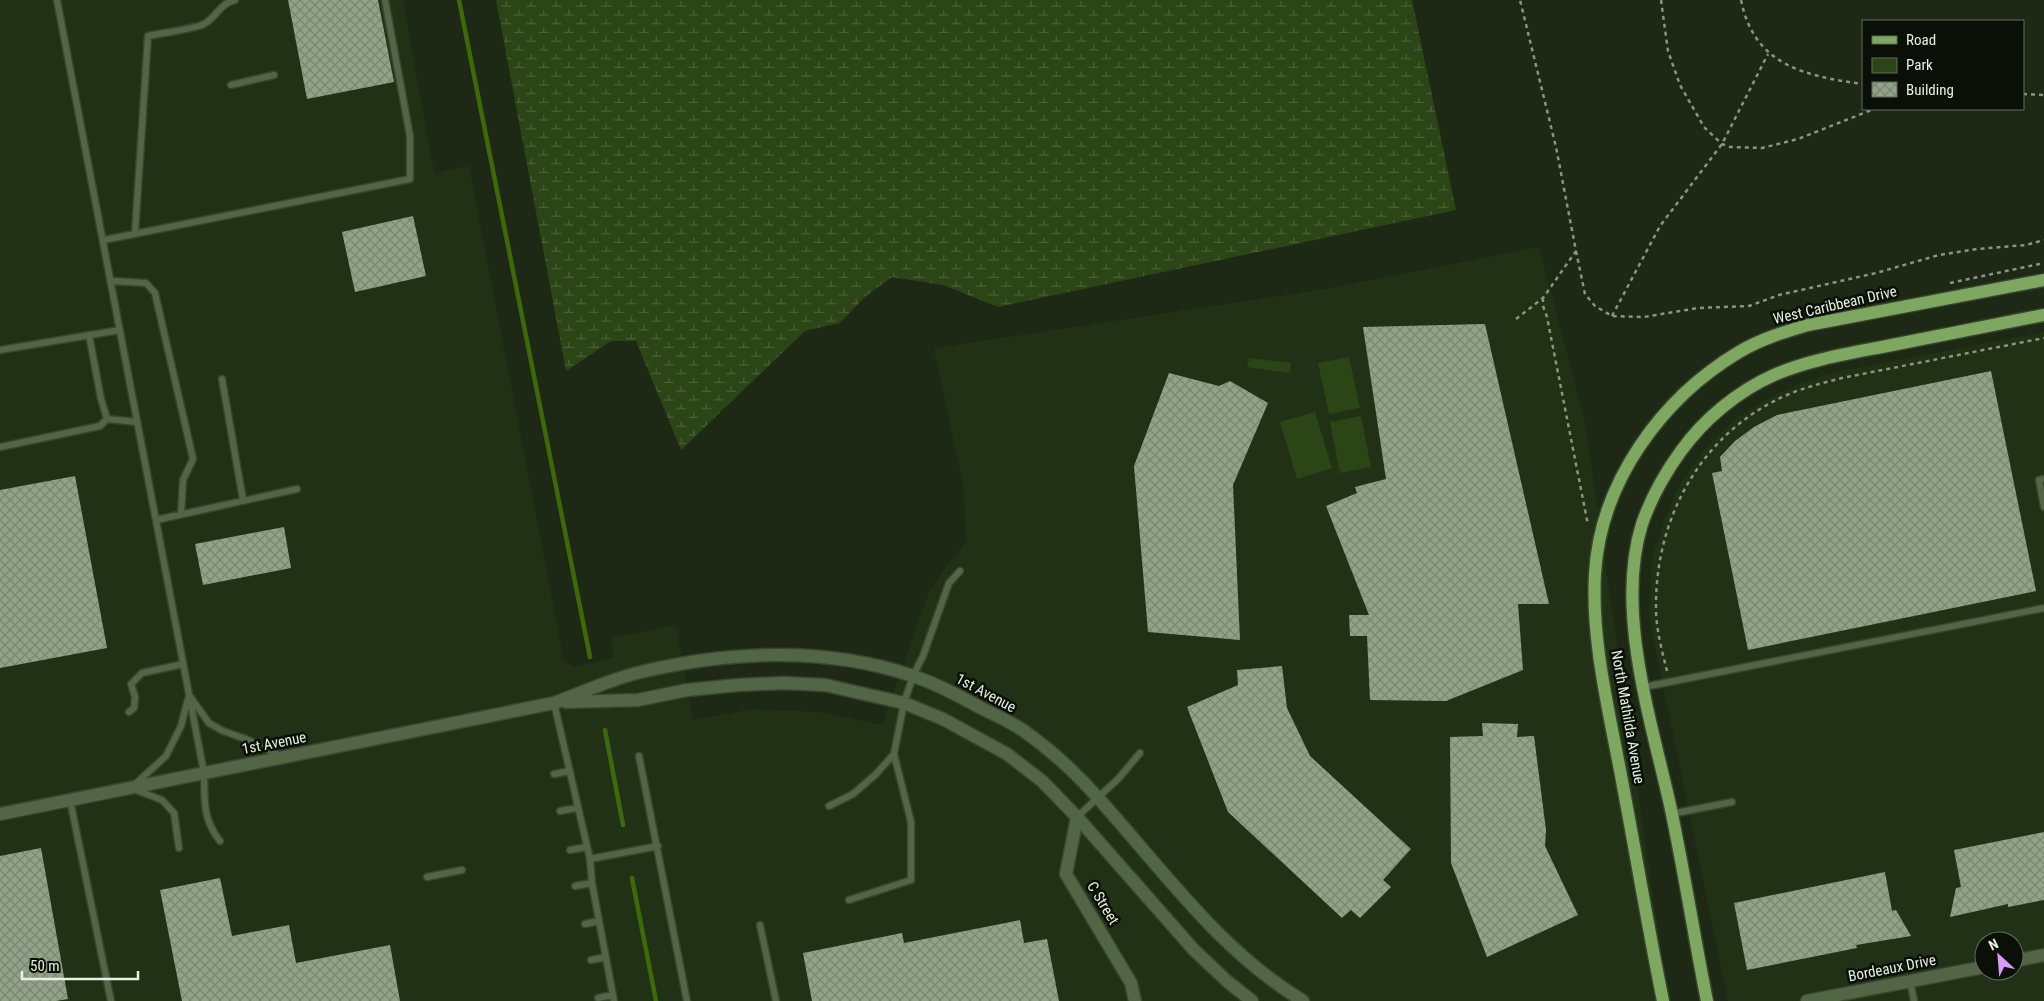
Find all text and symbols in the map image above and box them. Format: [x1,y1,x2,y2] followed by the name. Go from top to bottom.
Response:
[1862,20,2024,110] legend
[1906,31,1936,49] text: Road
[1906,56,1933,74] text: Park
[1906,81,1954,99] text: Building
[1771,282,1899,328] street label: West Caribbean Drive
[1607,649,1649,785] street label: North Mathilda Avenue
[953,670,1019,716] street label: 1st Avenue
[240,728,308,758] street label: 1st Avenue
[1083,878,1123,928] street label: C Street
[1974,931,2024,981] north arrow
[1986,935,2001,953] text: N
[22,948,139,980] scale bar
[1847,951,1937,985] street label: Bordeaux Drive
[30,957,60,975] text: 50 m

